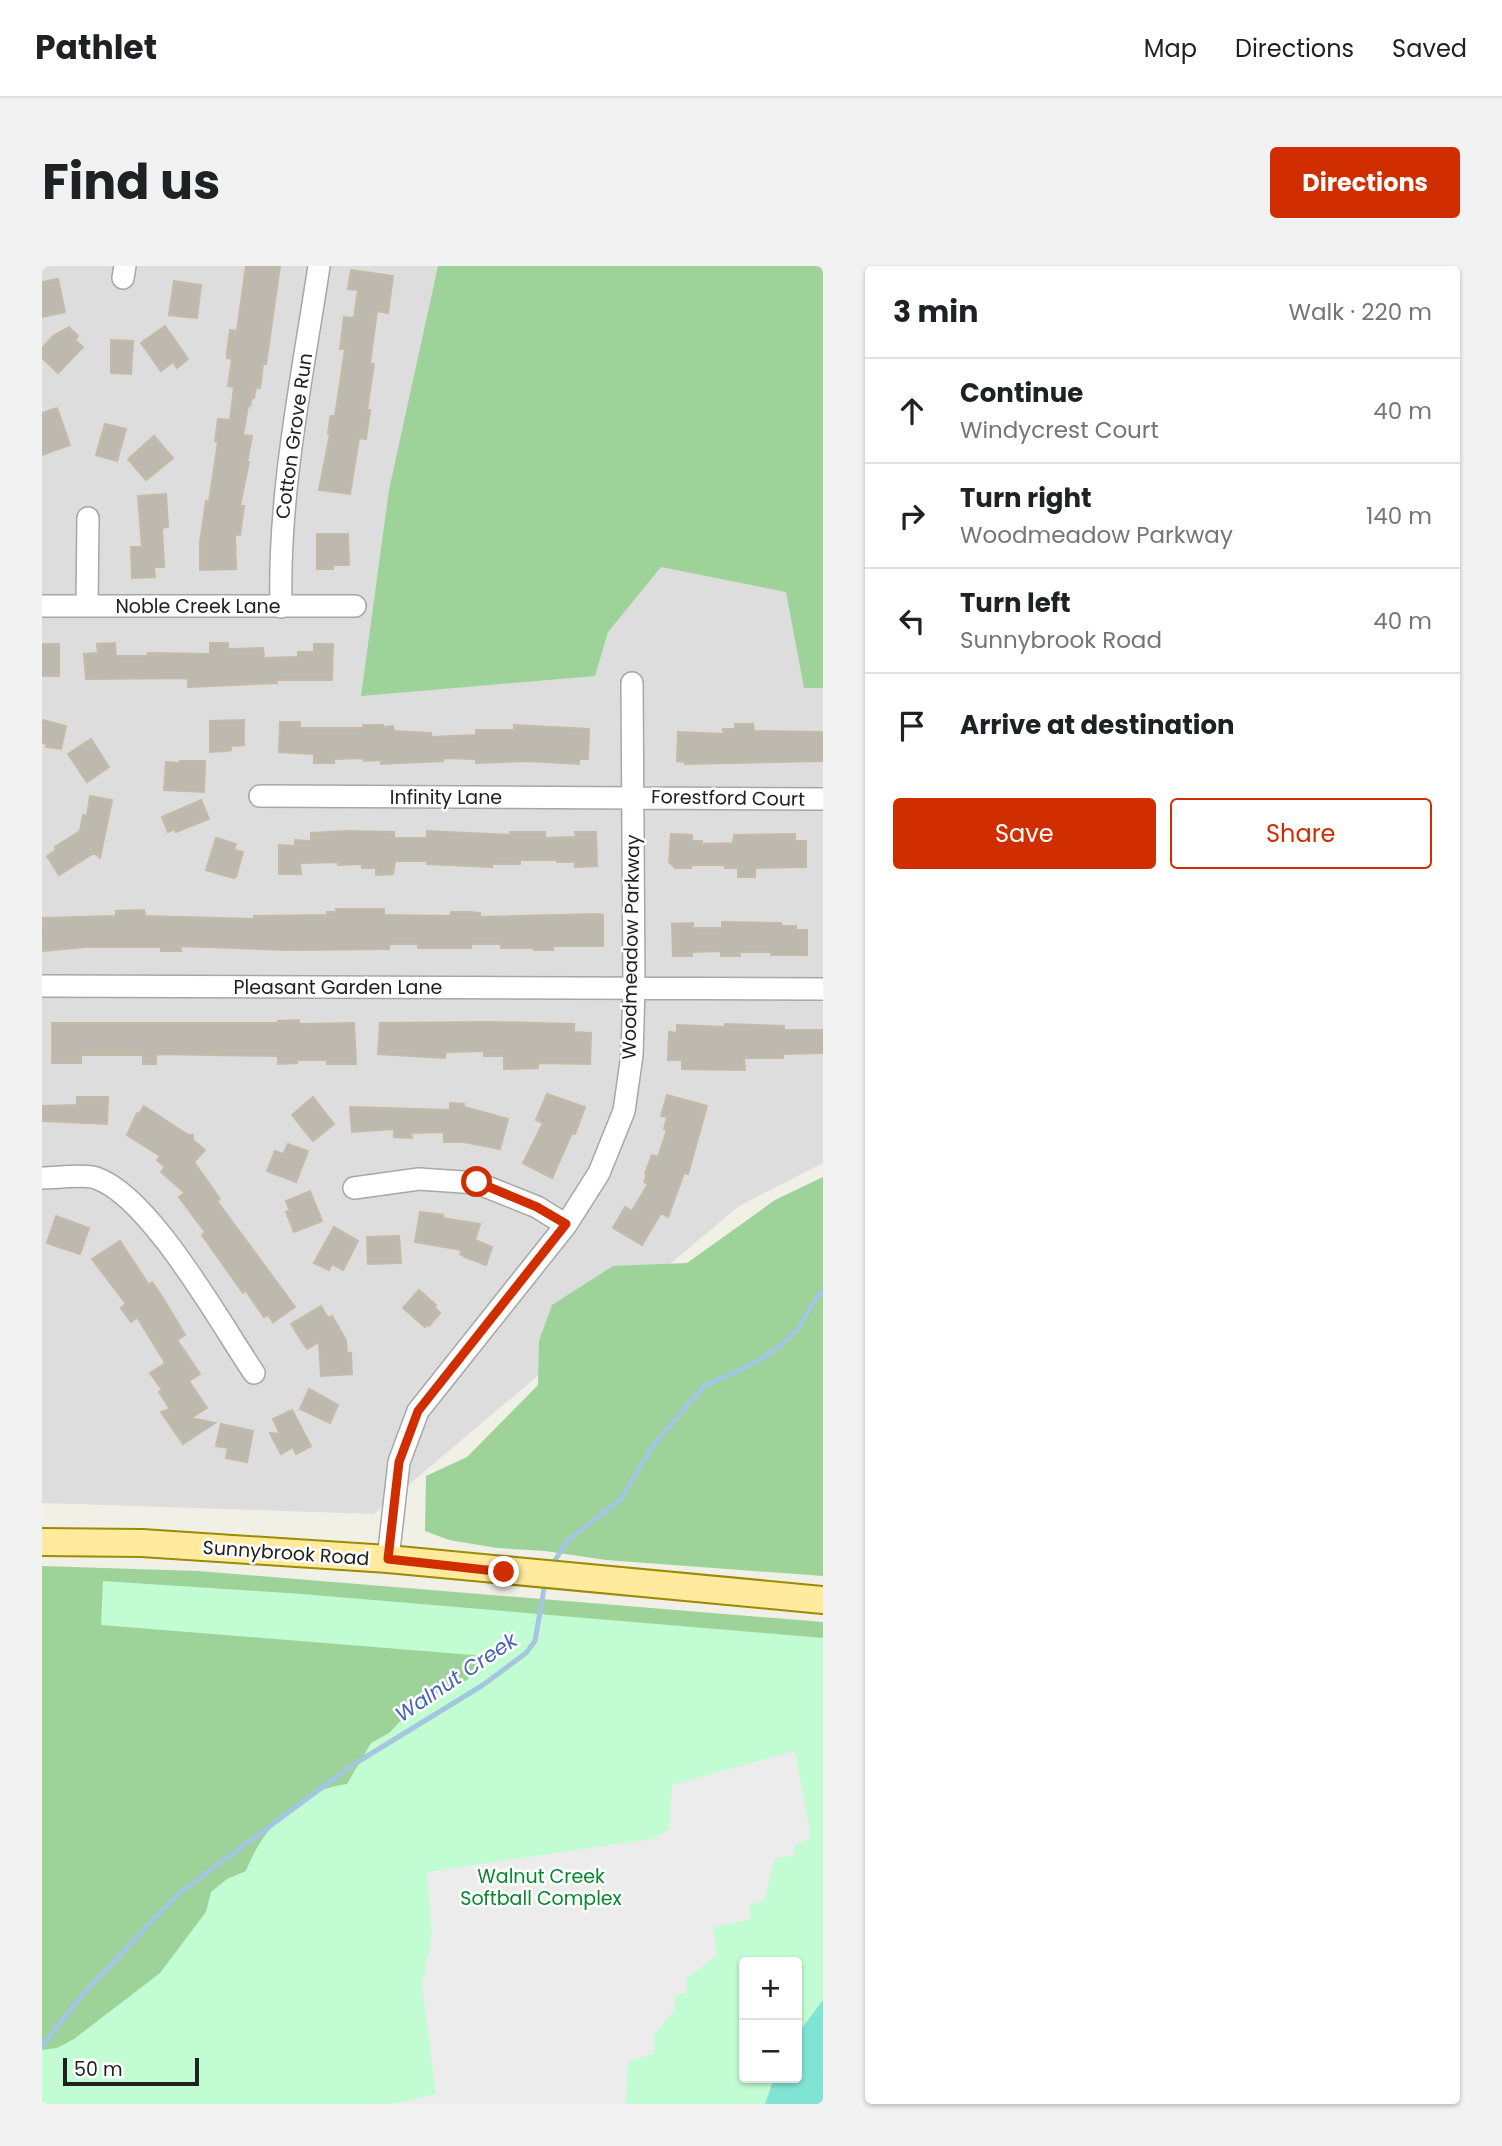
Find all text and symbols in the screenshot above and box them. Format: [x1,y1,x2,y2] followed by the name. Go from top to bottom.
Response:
[35,24,157,71] text: Pathlet
[1144,32,1197,65] text: Map
[1235,32,1354,65] text: Directions
[1392,32,1467,65] text: Saved
[1270,147,1460,218] button: Directions
[42,148,220,216] text: Find us
[893,290,978,333] text: 3 min
[1289,296,1432,328] text: Walk · 220 m
[269,351,319,521] street label: Cotton Grove Run
[960,375,1083,411] text: Continue
[893,392,931,430] icon: ahead
[1373,395,1432,427] text: 40 m
[960,414,1159,446] text: Windycrest Court
[960,480,1092,516] text: Turn right
[893,497,931,535] icon: right
[1366,500,1432,532] text: 140 m
[960,519,1233,551] text: Woodmeadow Parkway
[960,585,1071,621] text: Turn left
[115,593,281,620] street label: Noble Creek Lane
[893,602,931,640] icon: left
[1373,605,1432,637] text: 40 m
[960,624,1162,656] text: Sunnybrook Road
[893,707,931,745] icon: arrive
[960,707,1235,743] text: Arrive at destination
[651,783,805,813] street label: Forestford Court
[390,784,502,811] street label: Infinity Lane
[893,798,1156,869] button: Save
[1170,798,1432,869] button: Share
[616,834,646,1060] street label: Woodmeadow Parkway
[234,974,442,1001] street label: Pleasant Garden Lane
[461,1166,492,1197] route start
[202,1534,370,1572] street label: Sunnybrook Road
[488,1556,519,1587] route end
[389,1625,524,1729] water label: Walnut Creek
[460,1863,622,1912] park label: Walnut Creek Softball Complex
[739,1957,802,2083] map controls
[739,1957,802,2020] button: +
[739,2020,802,2083] button: −
[63,2055,200,2087] scale bar
[74,2056,123,2083] text: 50 m

